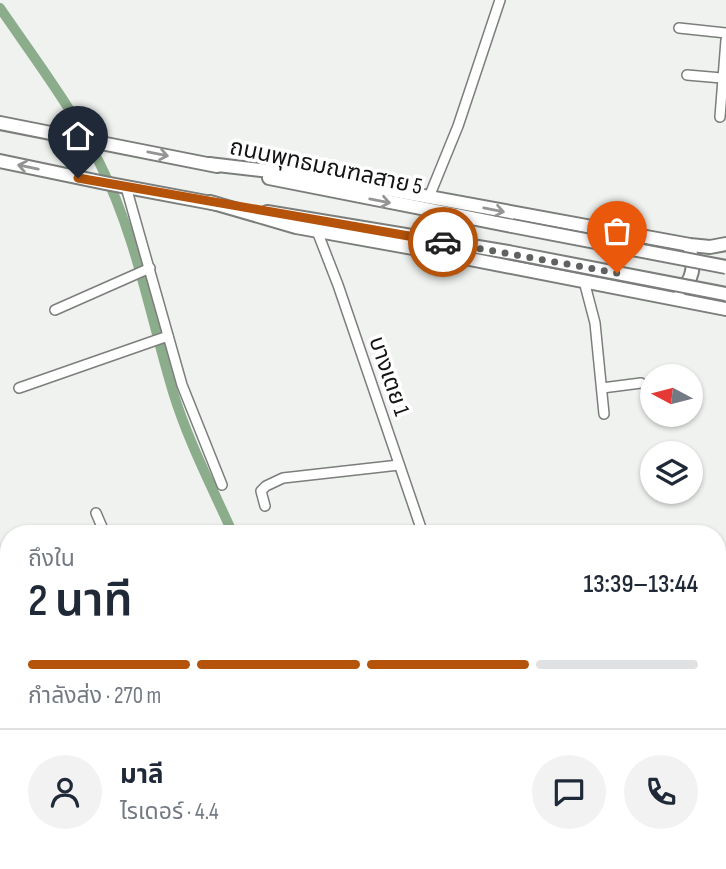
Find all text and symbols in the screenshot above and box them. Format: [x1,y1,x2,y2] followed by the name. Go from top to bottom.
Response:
[48,106,108,178] pin
[59,117,97,155] icon: home
[227,133,425,201] street label: ถนนพุทธมณฑลสาย 5
[146,147,169,161] one-way arrow
[17,159,40,173] one-way arrow
[369,195,391,208] one-way arrow
[587,201,647,273] pin
[482,204,505,217] one-way arrow
[408,207,478,277] courier
[598,212,636,250] icon: bag
[424,223,462,261] icon: car
[362,333,416,419] street label: บางเตย 1
[640,364,704,427] north arrow
[640,364,703,504] map controls
[640,441,703,504] button: layers
[28,545,75,573] text: ถึงใน
[584,569,698,600] text: 13:39–13:44
[28,574,133,629] text: 2 นาที
[28,682,161,710] text: กำลังส่ง · 270 m
[28,755,102,829] button: person
[532,755,606,829] button: chat
[624,755,698,829] button: phone
[120,760,164,791] text: มาลี
[120,798,219,826] text: ไรเดอร์ · 4.4

